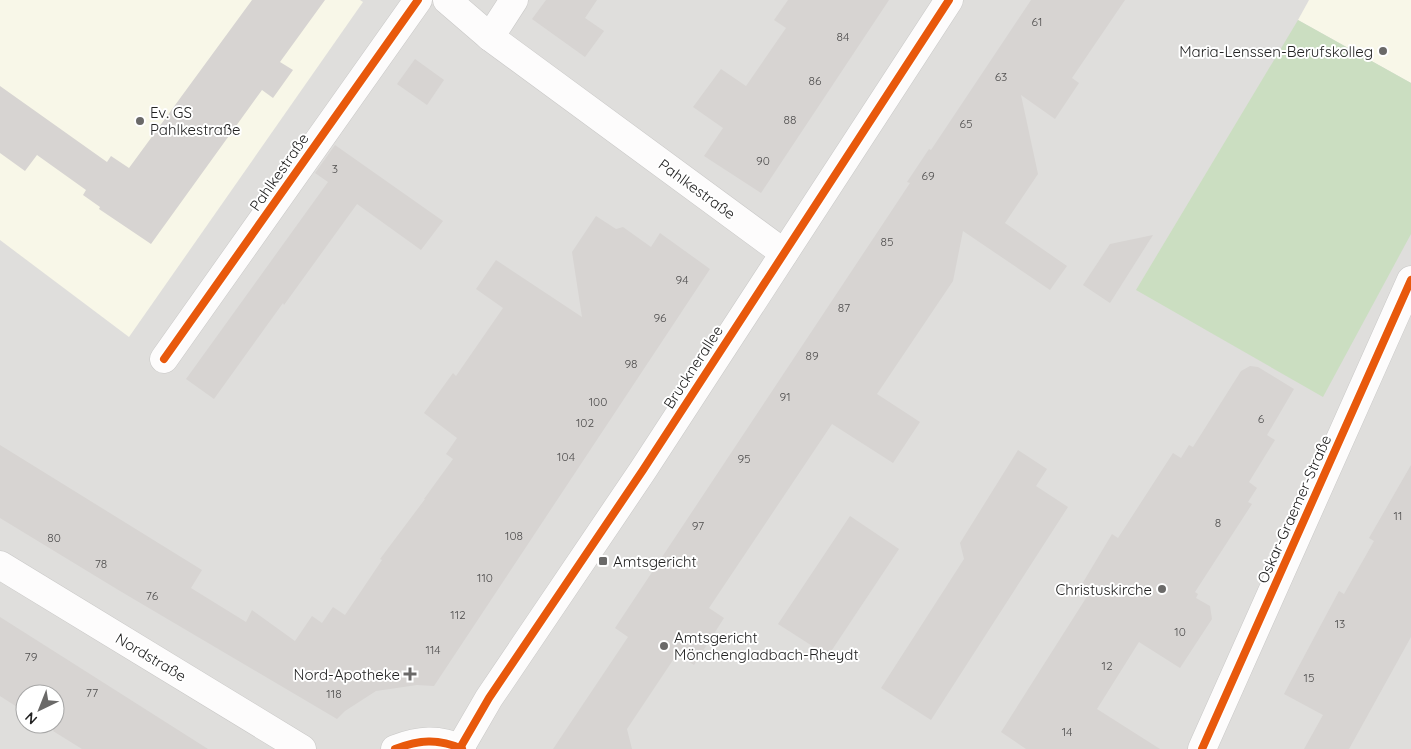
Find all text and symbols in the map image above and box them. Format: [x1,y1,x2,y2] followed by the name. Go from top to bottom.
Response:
[1032,14,1042,29] house number: 61
[837,29,849,44] house number: 84
[1179,42,1373,61] place label: Maria-Lenssen-Berufskolleg
[1377,45,1389,57] marker: Maria-Lenssen-Berufskolleg
[995,69,1007,84] house number: 63
[809,73,822,88] house number: 86
[150,103,240,139] place label: Ev. GS Pahlkestraße
[784,112,796,127] house number: 88
[134,115,146,127] marker: Ev. GS Pahlkestraße
[960,116,973,131] house number: 65
[245,129,313,215] street label: Pahlkestraße
[756,153,770,168] house number: 90
[655,155,739,223] street label: Pahlkestraße
[332,161,338,176] house number: 3
[921,168,935,183] house number: 69
[880,234,894,249] house number: 85
[675,272,689,287] house number: 94
[838,300,850,315] house number: 87
[653,310,667,325] house number: 96
[659,322,727,412] street label: Brucknerallee
[805,348,819,363] house number: 89
[624,356,638,371] house number: 98
[779,389,791,404] house number: 91
[589,394,607,409] house number: 100
[1258,411,1265,426] house number: 6
[576,415,594,430] house number: 102
[1253,432,1335,586] street label: Oskar-Graemer-Straße
[557,449,575,464] house number: 104
[737,451,751,466] house number: 95
[1394,508,1402,523] house number: 11
[1215,515,1221,530] house number: 8
[692,518,704,533] house number: 97
[505,528,523,543] house number: 108
[47,530,61,545] house number: 80
[613,552,697,571] place label: Amtsgericht
[597,555,609,567] marker: Amtsgericht
[95,556,107,571] house number: 78
[477,570,493,585] house number: 110
[1056,580,1152,599] place label: Christuskirche
[1156,583,1168,595] marker: Christuskirche
[146,588,159,603] house number: 76
[450,607,466,622] house number: 112
[1335,616,1345,631] house number: 13
[1174,624,1186,639] house number: 10
[674,628,858,664] place label: Amtsgericht Mönchengladbach-Rheydt
[112,629,190,685] street label: Nordstraße
[658,640,670,652] marker: Amtsgericht Mönchengladbach-Rheydt
[425,642,441,657] house number: 114
[25,649,38,664] house number: 79
[1101,658,1113,673] house number: 12
[294,665,400,684] place label: Nord-Apotheke
[404,668,416,680] marker: Nord-Apotheke
[1304,670,1314,685] house number: 15
[15,684,65,734] north arrow
[86,685,98,700] house number: 77
[326,686,342,701] house number: 118
[21,708,41,729] text: N
[1062,724,1072,739] house number: 14

